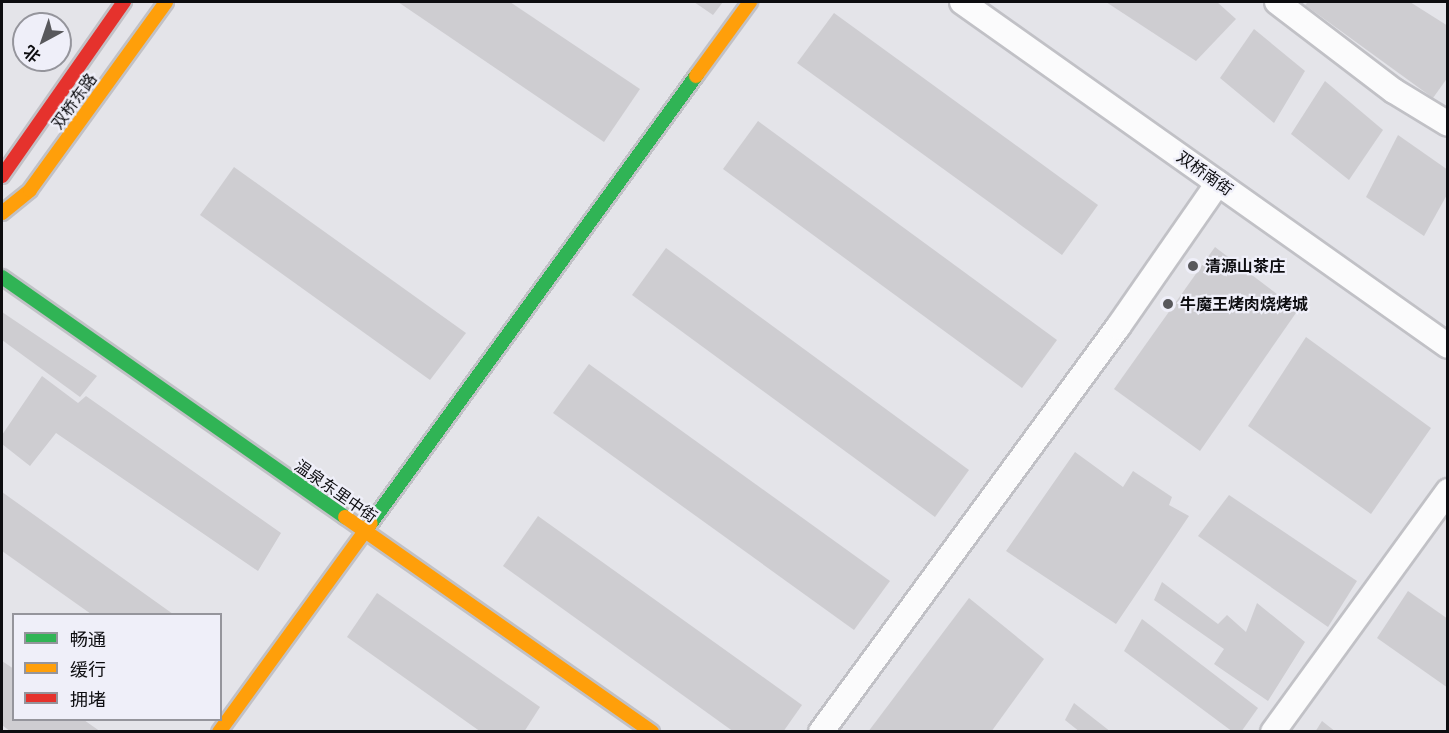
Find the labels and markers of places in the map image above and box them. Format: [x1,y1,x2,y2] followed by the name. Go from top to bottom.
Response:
[1205,256,1285,276] place label: 清源山茶庄
[1186,259,1200,273] marker: 清源山茶庄
[1180,294,1308,314] place label: 牛魔王烤肉烧烤城
[1161,297,1175,311] marker: 牛魔王烤肉烧烤城

